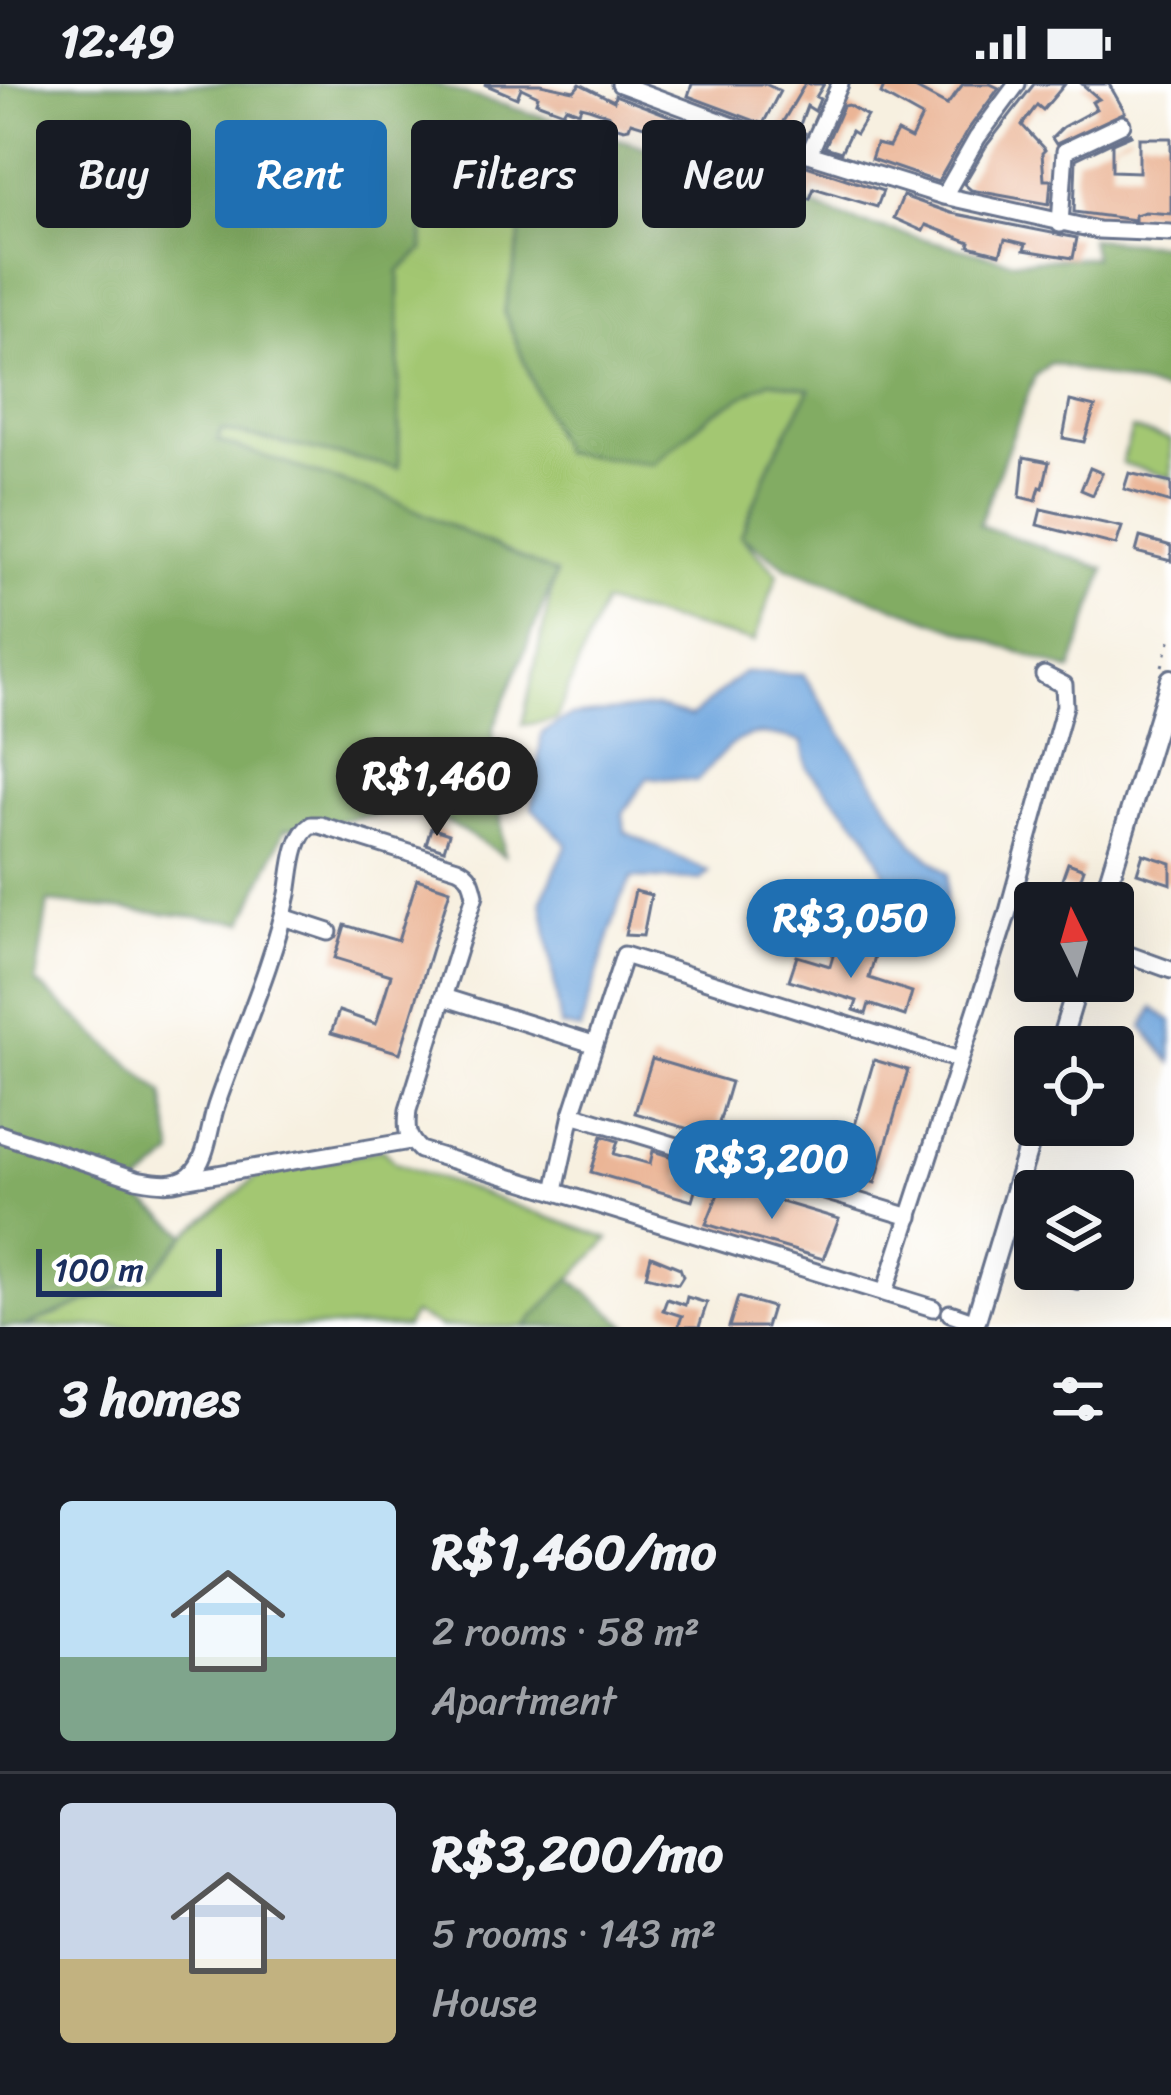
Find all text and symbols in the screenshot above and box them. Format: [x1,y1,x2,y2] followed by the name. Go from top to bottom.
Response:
[60,2,175,82] text: 12:49
[36,120,191,228] chip: Buy
[215,120,387,228] chip: Rent
[411,120,618,228] chip: Filters
[642,120,806,228] chip: New
[326,737,548,839] pin: R$1,460
[363,741,511,810] text: R$1,460
[740,879,962,981] pin: R$3,050
[1014,882,1134,1002] north arrow
[1014,882,1134,1290] map controls
[774,883,928,952] text: R$3,050
[1014,1026,1134,1146] button: locate
[661,1120,883,1222] pin: R$3,200
[695,1124,849,1193] text: R$3,200
[1014,1170,1134,1290] button: layers
[54,1241,144,1299] text: 100 m
[36,1243,222,1296] scale bar
[60,1354,240,1444] text: 3 homes
[1045,1366,1111,1432] icon: filters
[432,1507,716,1597] text: R$1,460/mo
[156,1549,300,1693] icon: home
[432,1597,700,1666] text: 2 rooms · 58 m²
[432,1666,616,1735] text: Apartment
[432,1809,723,1899] text: R$3,200/mo
[156,1851,300,1995] icon: home
[432,1899,716,1968] text: 5 rooms · 143 m²
[432,1968,537,2037] text: House

